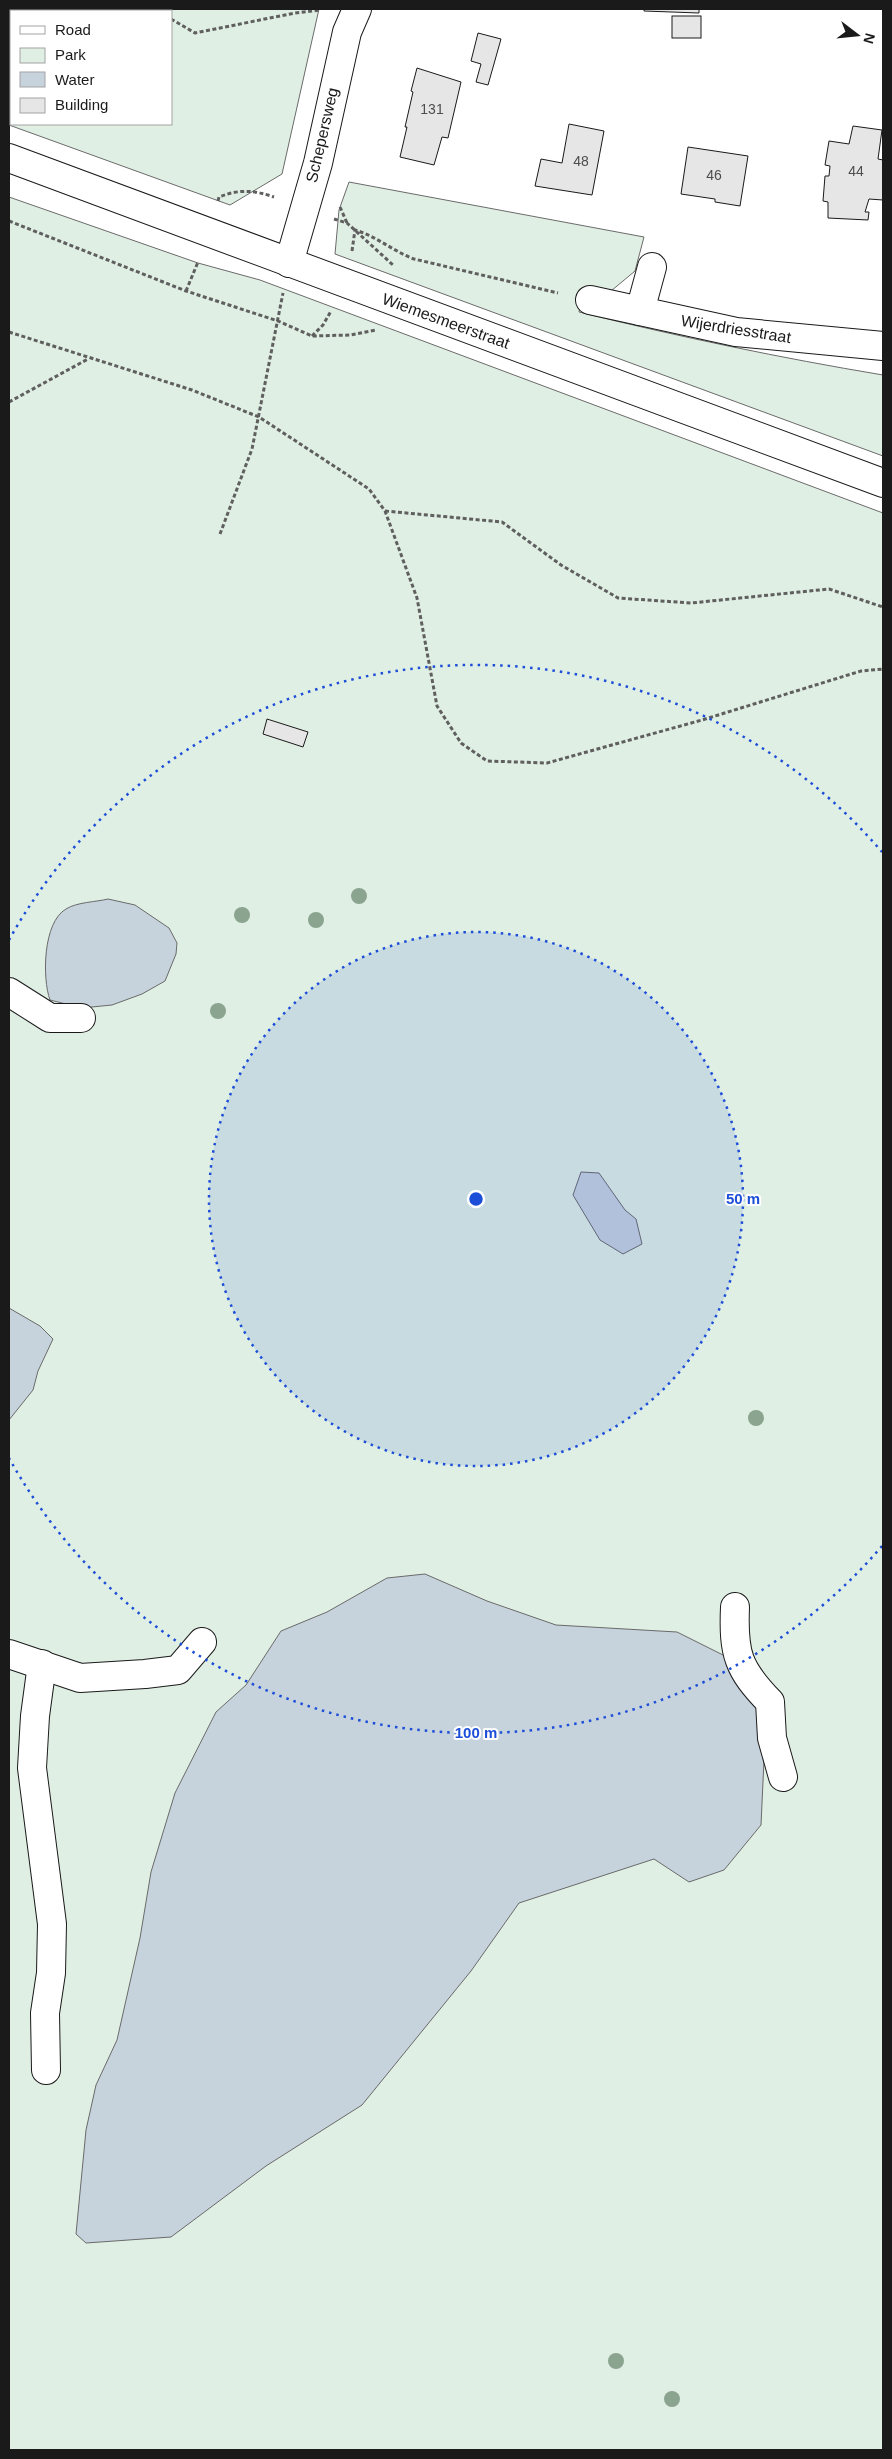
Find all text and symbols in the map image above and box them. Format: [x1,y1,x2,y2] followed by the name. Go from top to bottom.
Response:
[10,10,172,125] legend
[832,10,882,60] north arrow
[55,21,91,38] text: Road
[860,32,879,46] text: N
[55,46,86,63] text: Park
[55,71,94,88] text: Water
[303,86,341,184] street label: Schepersweg
[55,96,108,113] text: Building
[420,101,444,117] house number: 131
[573,153,589,169] house number: 48
[848,163,864,179] house number: 44
[706,167,722,183] house number: 46
[380,290,513,352] street label: Wiemesmeerstraat
[680,312,793,346] street label: Wijerdriesstraat
[467,1190,485,1208] centre of rings
[726,1190,760,1207] text: 50 m
[455,1724,497,1741] text: 100 m

